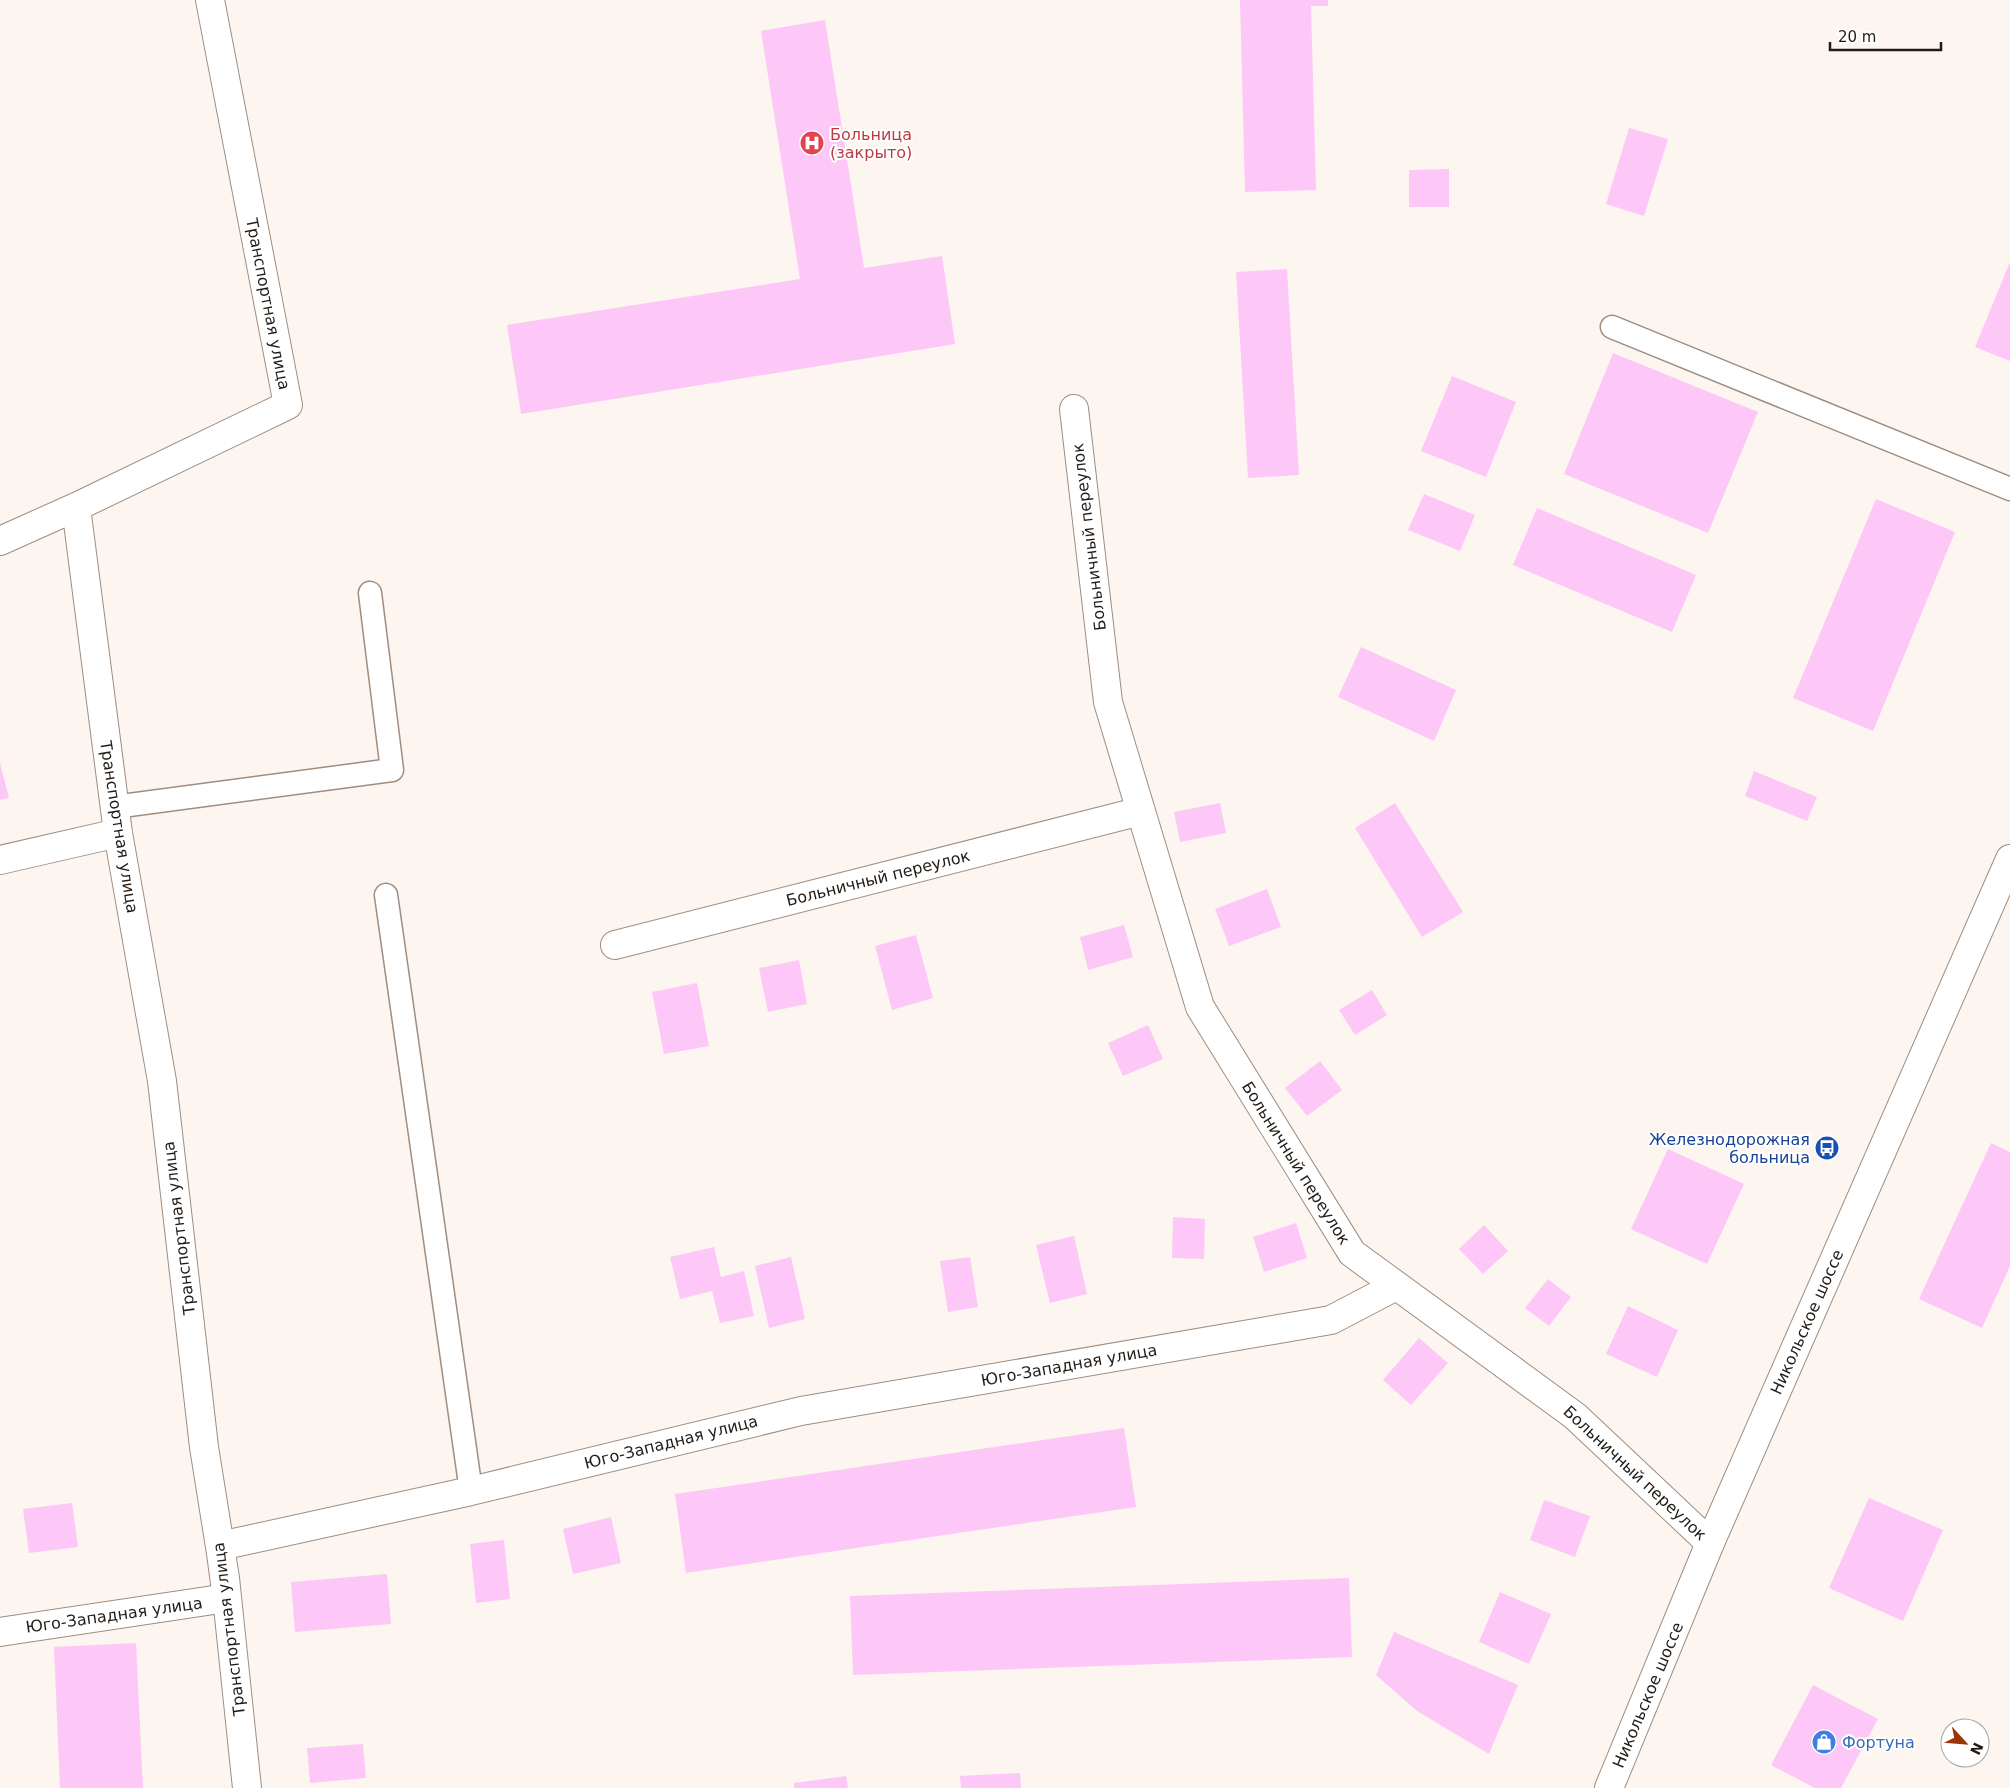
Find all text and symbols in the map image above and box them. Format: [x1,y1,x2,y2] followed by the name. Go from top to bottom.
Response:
[1830,20,1941,52] scale bar
[1838,28,1876,46] text: 20 m
[830,125,912,162] place label: Больница (закрыто)
[799,130,825,156] hospital icon: Больница (закрыто)
[242,216,294,391] street label: Транспортная улица
[1068,442,1110,632] street label: Больничный переулок
[96,738,142,915] street label: Транспортная улица
[784,846,972,910] street label: Больничный переулок
[1238,1078,1354,1248] street label: Больничный переулок
[1649,1130,1810,1167] place label: Железнодорожная больница
[1814,1135,1840,1161] bus stop icon: Железнодорожная больница
[159,1140,199,1317] street label: Транспортная улица
[1766,1247,1848,1397] street label: Никольское шоссе
[980,1340,1158,1390] street label: Юго-Западная улица
[1559,1402,1711,1545] street label: Больничный переулок
[582,1411,760,1473] street label: Юго-Западная улица
[209,1541,249,1718] street label: Транспортная улица
[24,1593,204,1637] street label: Юго-Западная улица
[1609,1619,1687,1771] street label: Никольское шоссе
[1940,1718,1990,1768] north arrow
[1811,1729,1837,1755] shop icon: Фортуна
[1842,1733,1915,1752] place label: Фортуна
[1967,1740,1986,1757] text: N

